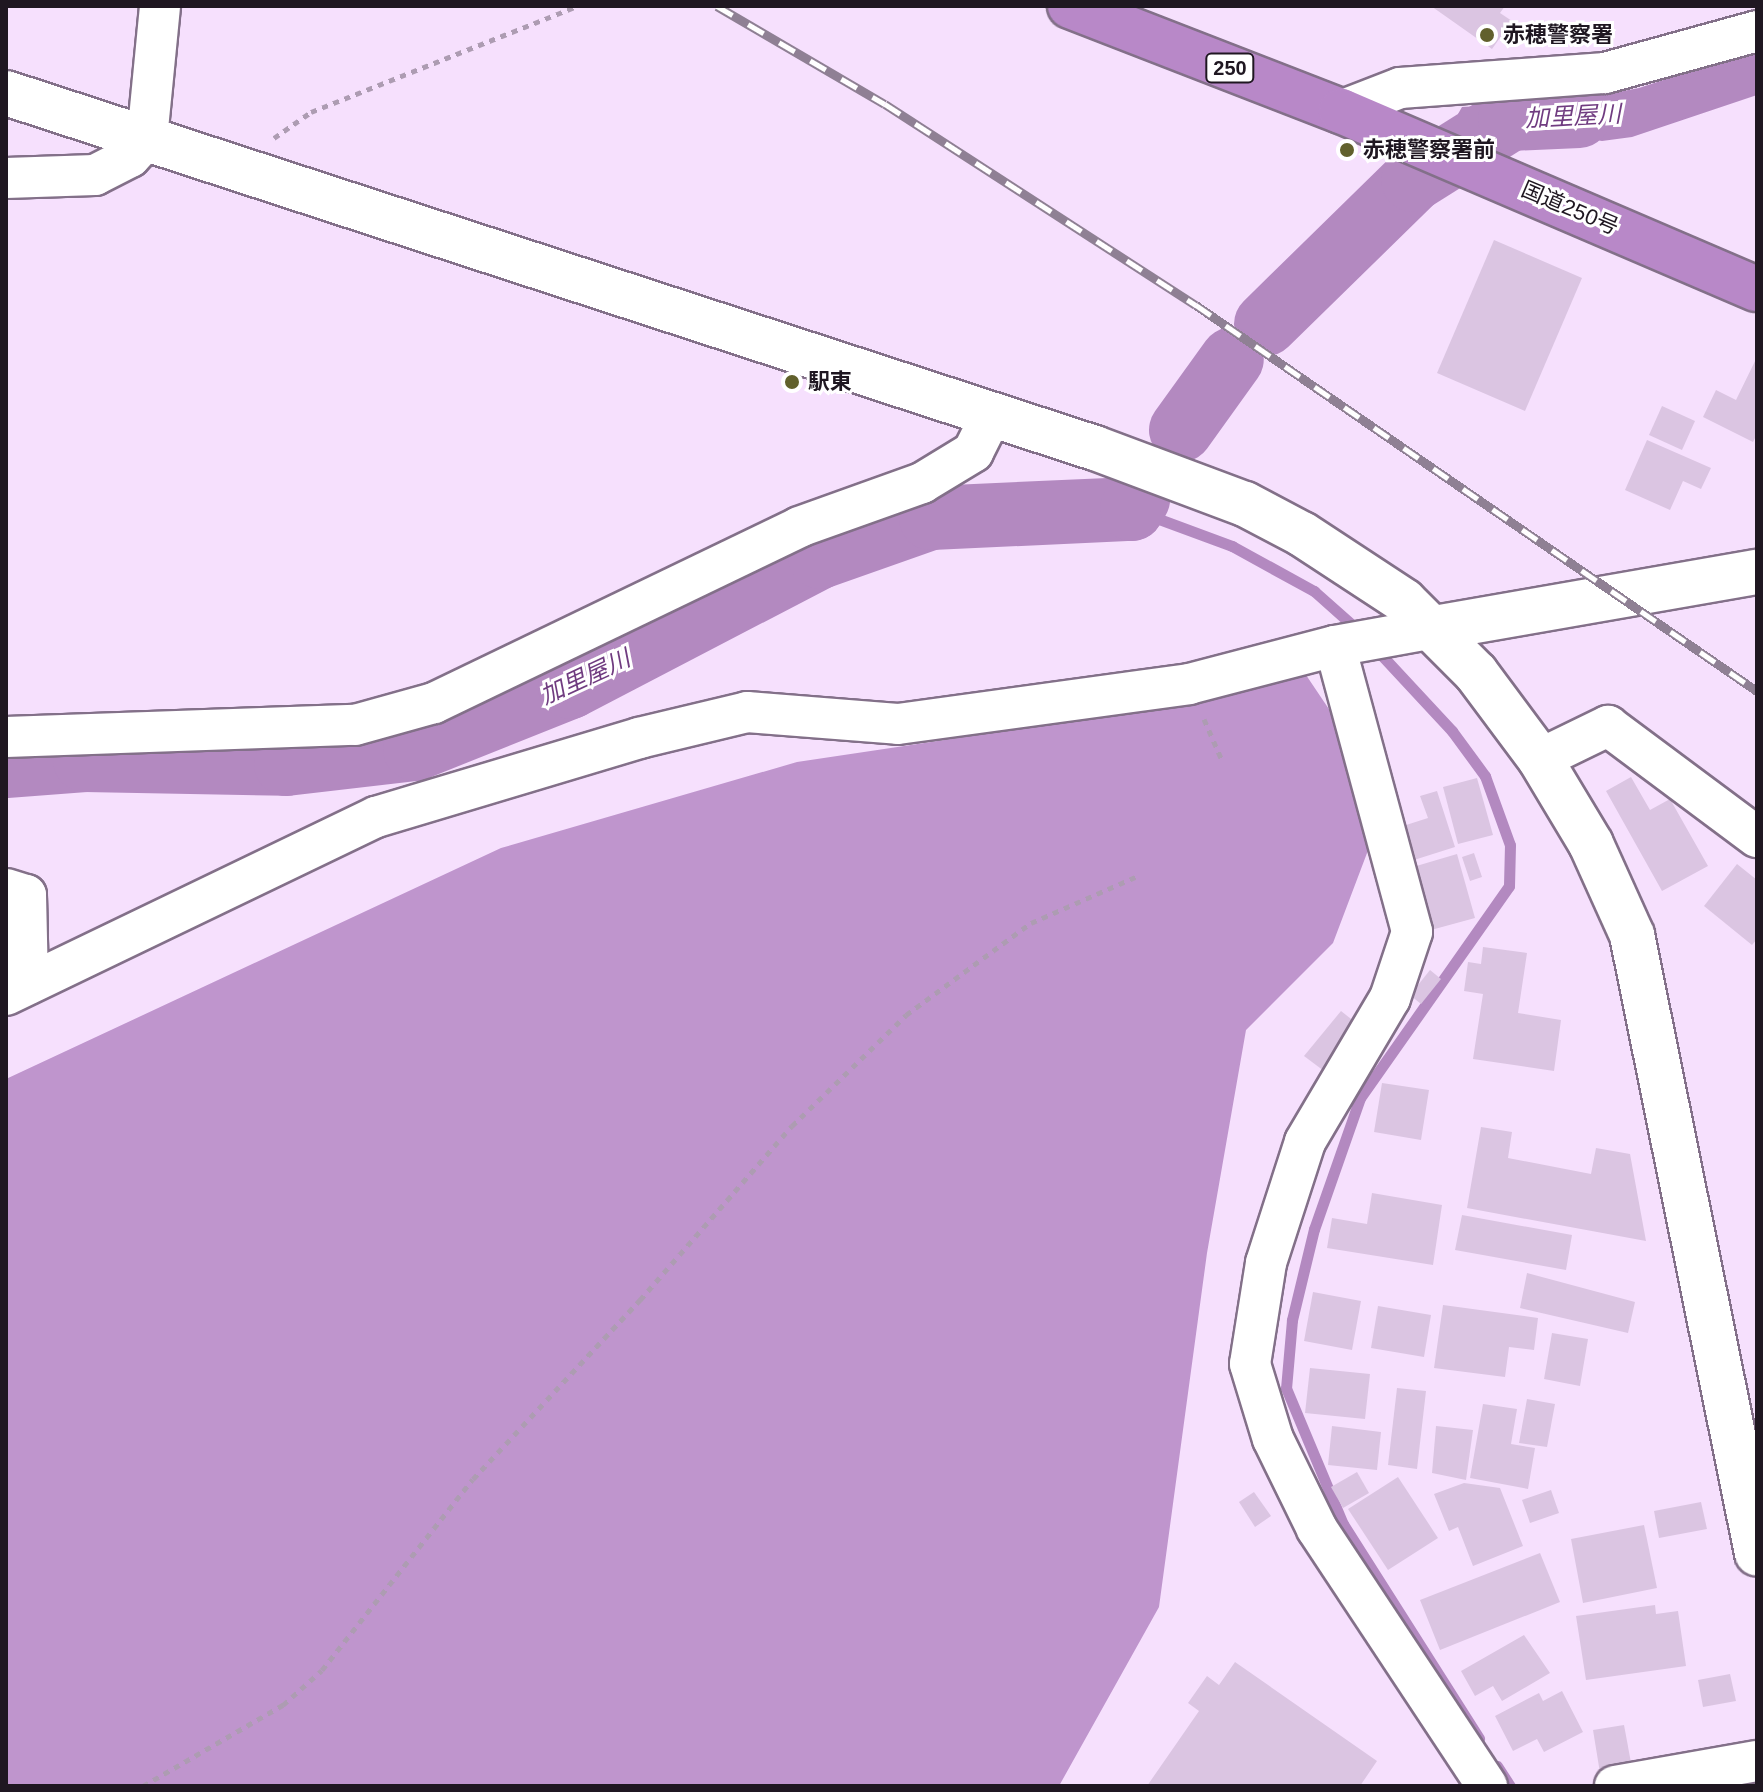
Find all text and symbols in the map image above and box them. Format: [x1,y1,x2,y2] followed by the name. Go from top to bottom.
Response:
[1503,22,1613,48] place label: 赤穂警察署
[1478,26,1496,44] marker: 赤穂警察署
[1204,52,1256,84] road number: 250
[1524,99,1622,133] water label: 加里屋川
[1363,137,1495,163] place label: 赤穂警察署前
[1338,141,1356,159] marker: 赤穂警察署前
[1518,176,1622,240] street label: 国道250号
[808,369,852,395] place label: 駅東
[783,373,801,391] marker: 駅東
[535,644,635,710] water label: 加里屋川

